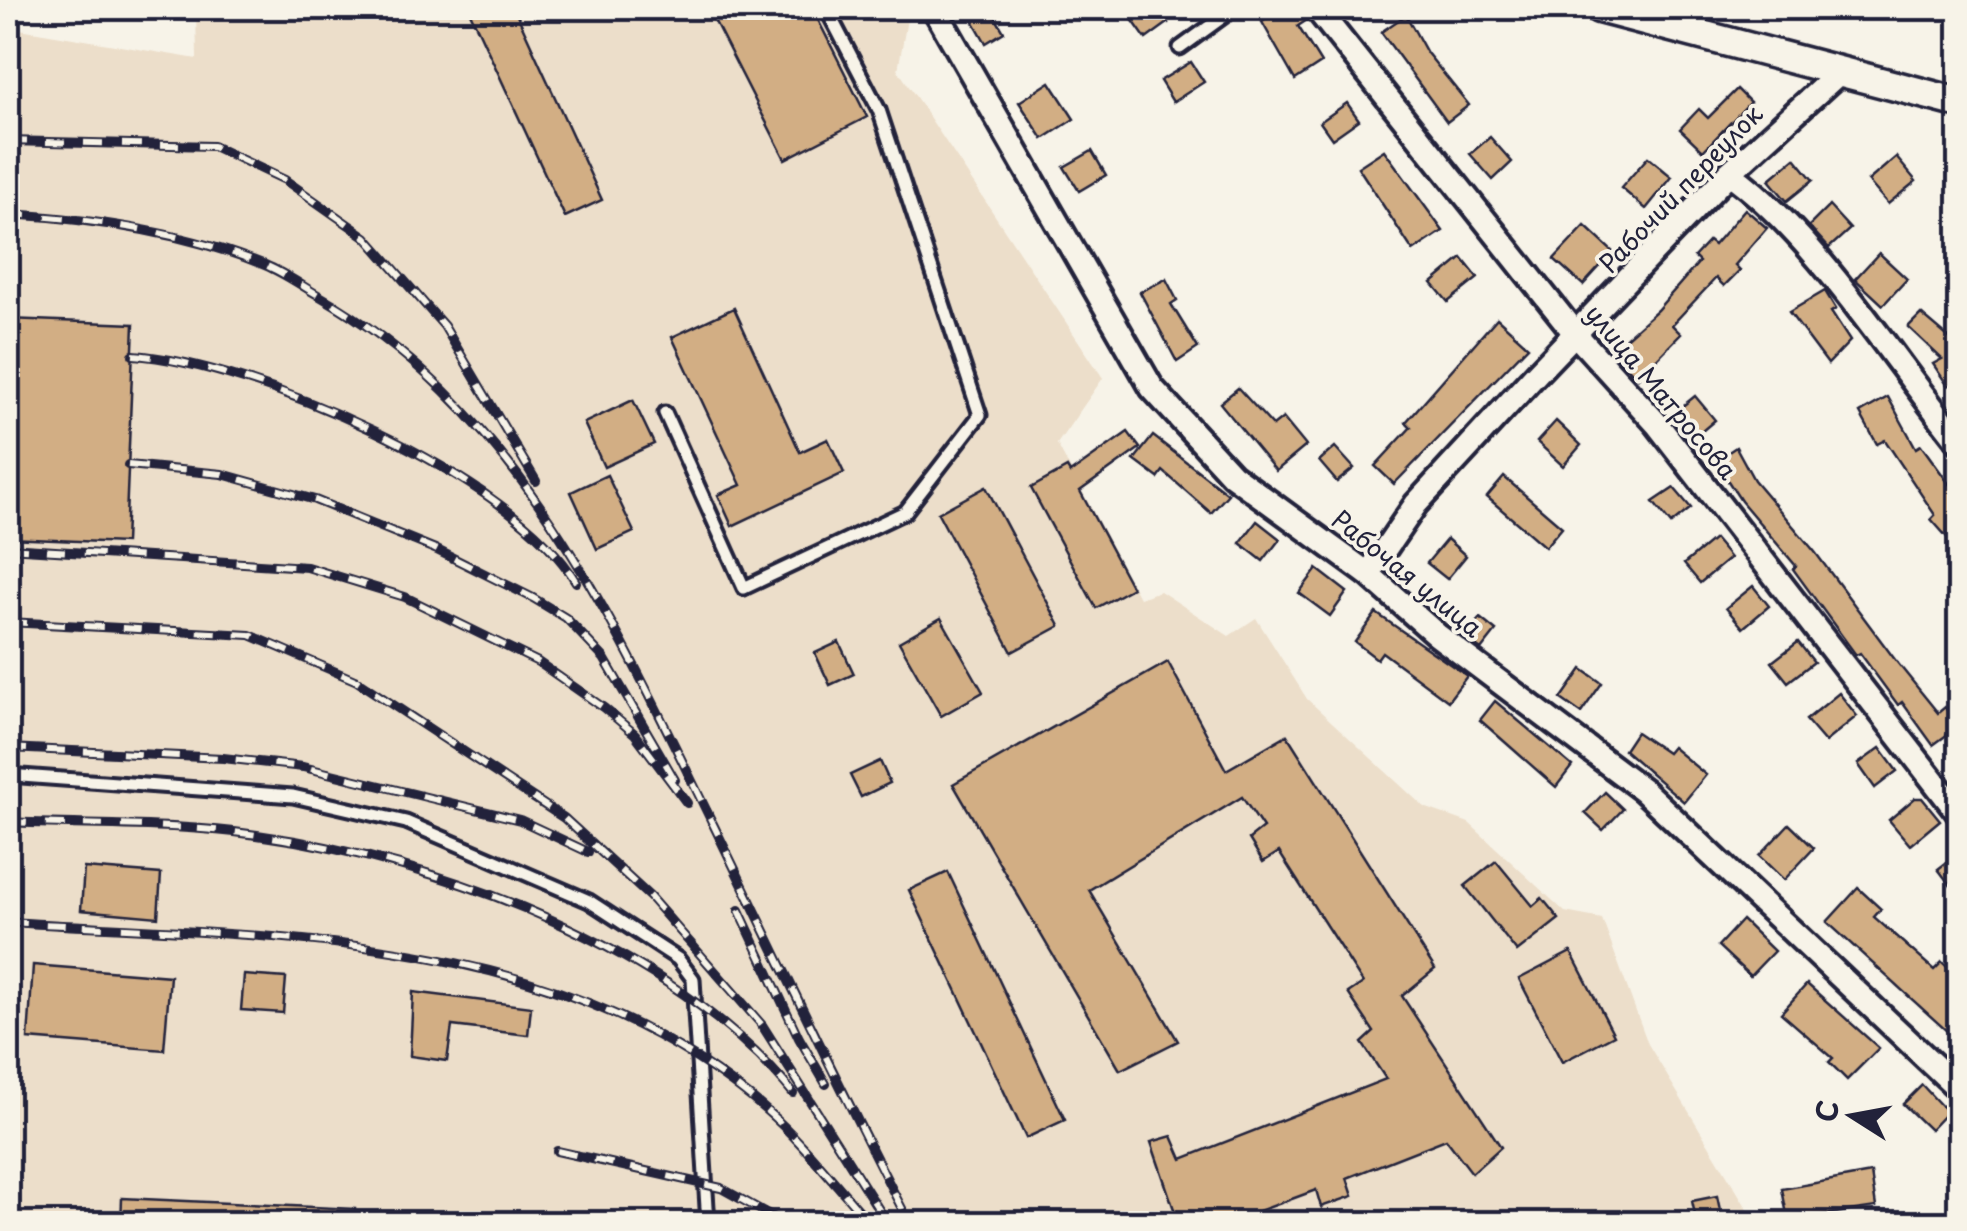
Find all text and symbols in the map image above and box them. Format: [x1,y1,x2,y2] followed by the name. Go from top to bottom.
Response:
[1590,95,1771,281] street label: Рабочий переулок
[1577,295,1747,488] street label: улица Матросова
[1324,501,1491,646] street label: Рабочая улица
[1802,1066,1902,1166] north arrow
[1803,1097,1849,1125] text: С

